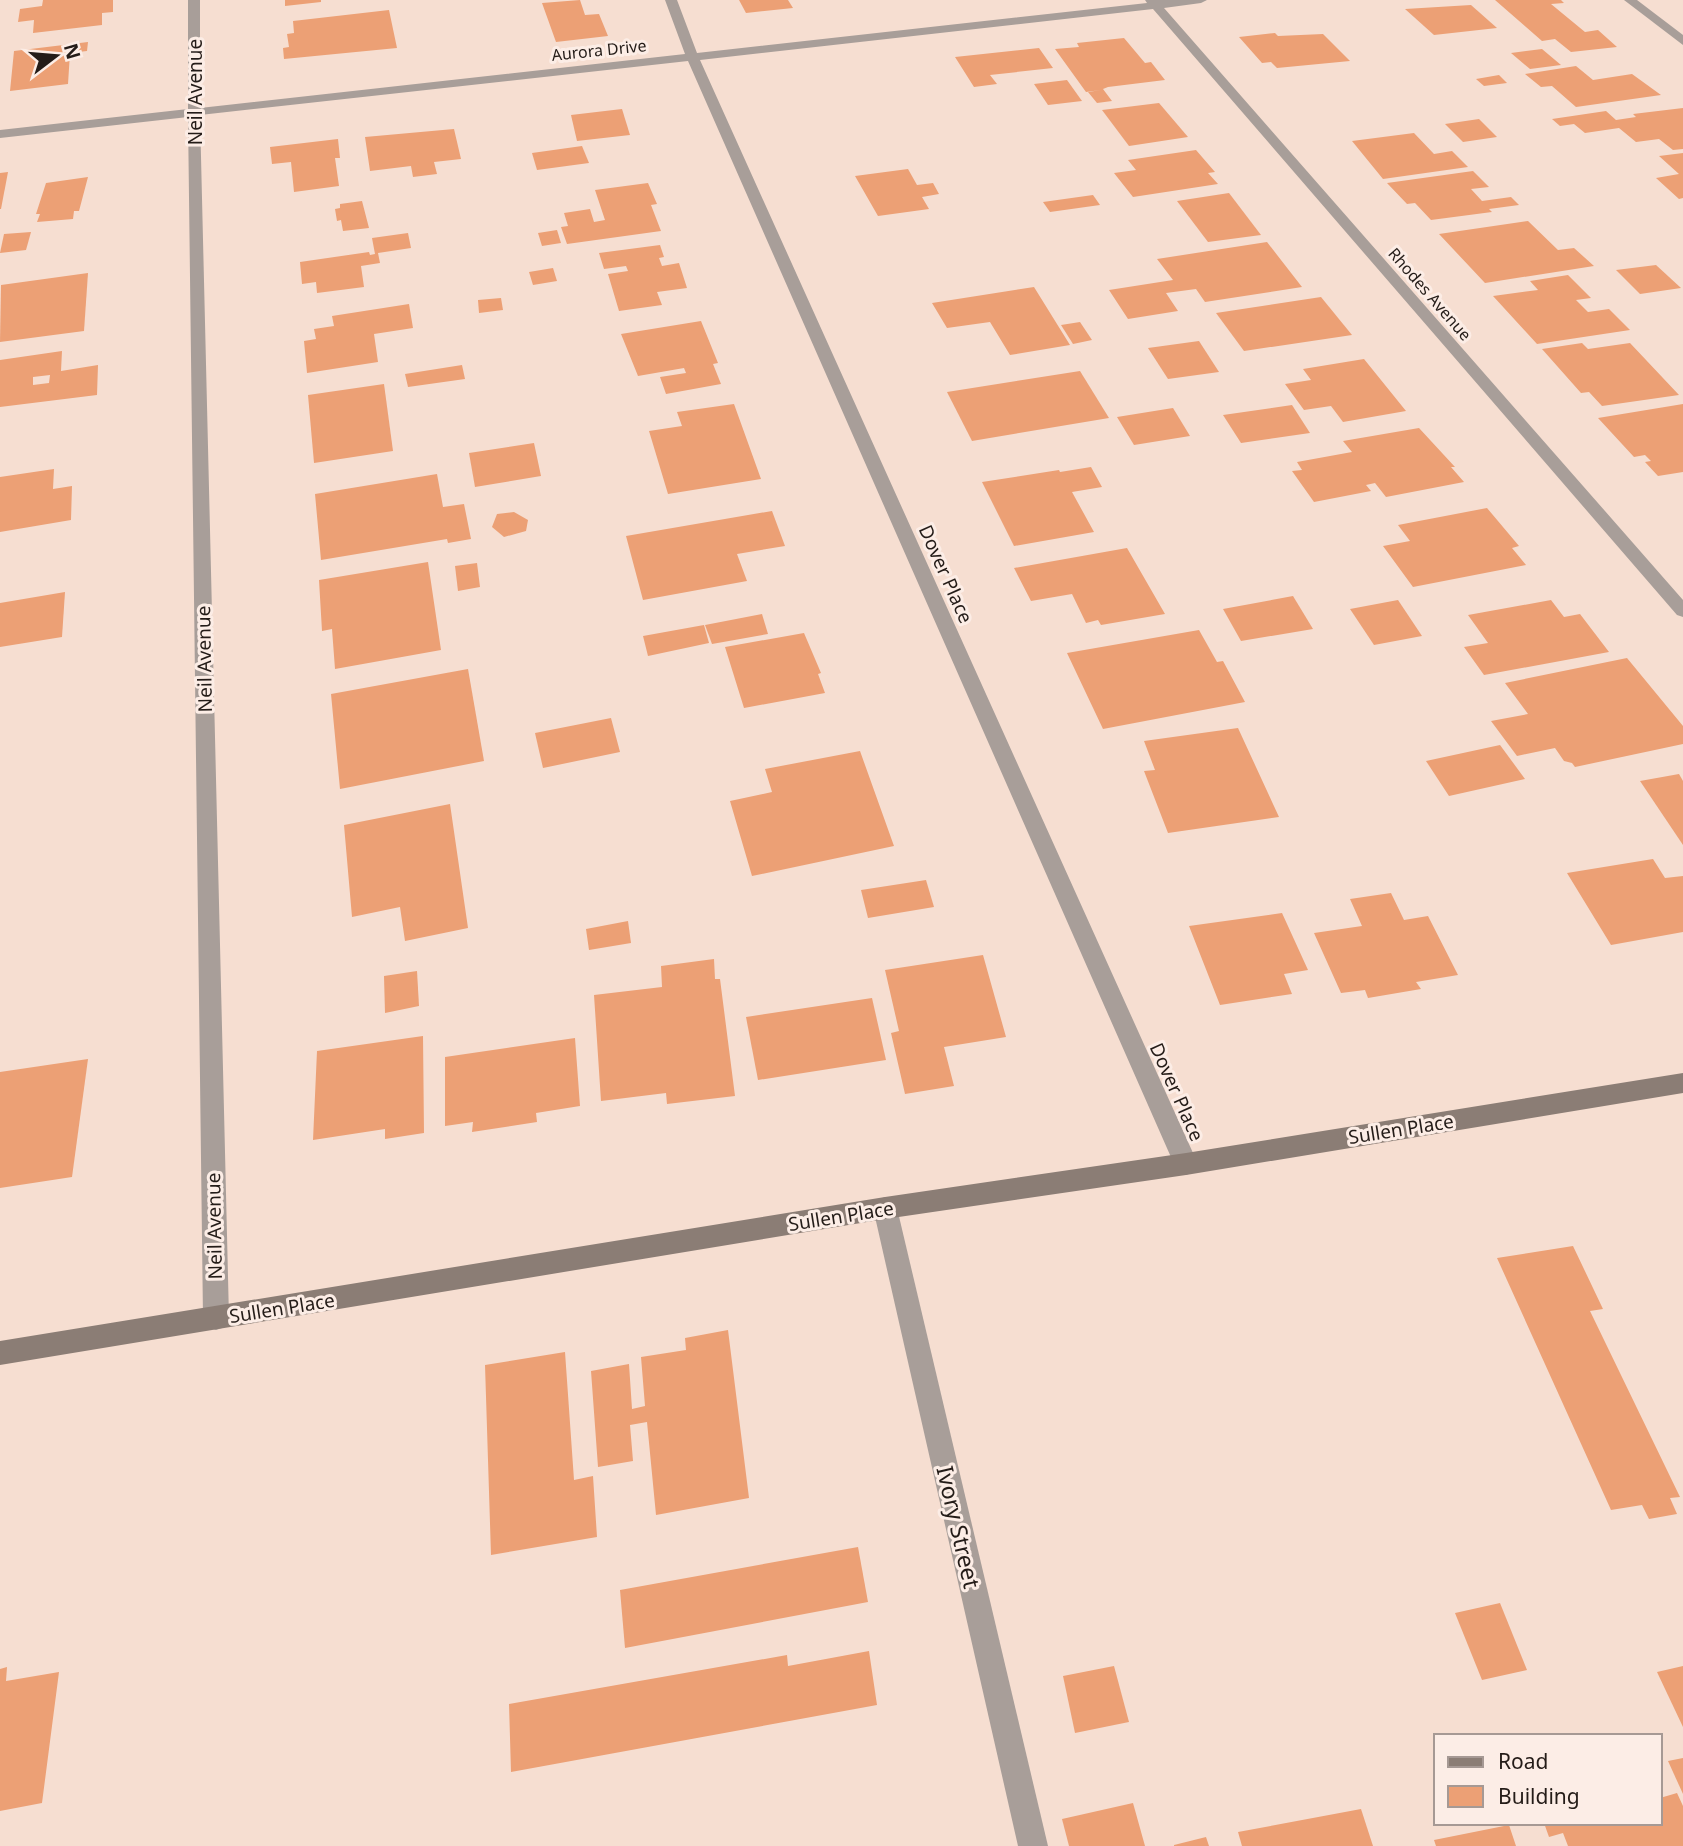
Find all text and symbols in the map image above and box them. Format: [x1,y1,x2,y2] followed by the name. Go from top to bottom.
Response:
[21,21,91,91] north arrow
[551,34,647,66] street label: Aurora Drive
[182,39,208,145] street label: Neil Avenue
[58,40,87,62] text: N
[1384,243,1476,345] street label: Rhodes Avenue
[913,521,979,627] street label: Dover Place
[190,605,218,713] street label: Neil Avenue
[1144,1039,1210,1145] street label: Dover Place
[1346,1108,1456,1150] street label: Sullen Place
[200,1172,228,1280] street label: Neil Avenue
[786,1195,896,1237] street label: Sullen Place
[227,1287,337,1329] street label: Sullen Place
[929,1463,989,1591] street label: Ivory Street
[1434,1734,1662,1825] legend
[1498,1747,1548,1775] text: Road
[1498,1782,1580,1810] text: Building

